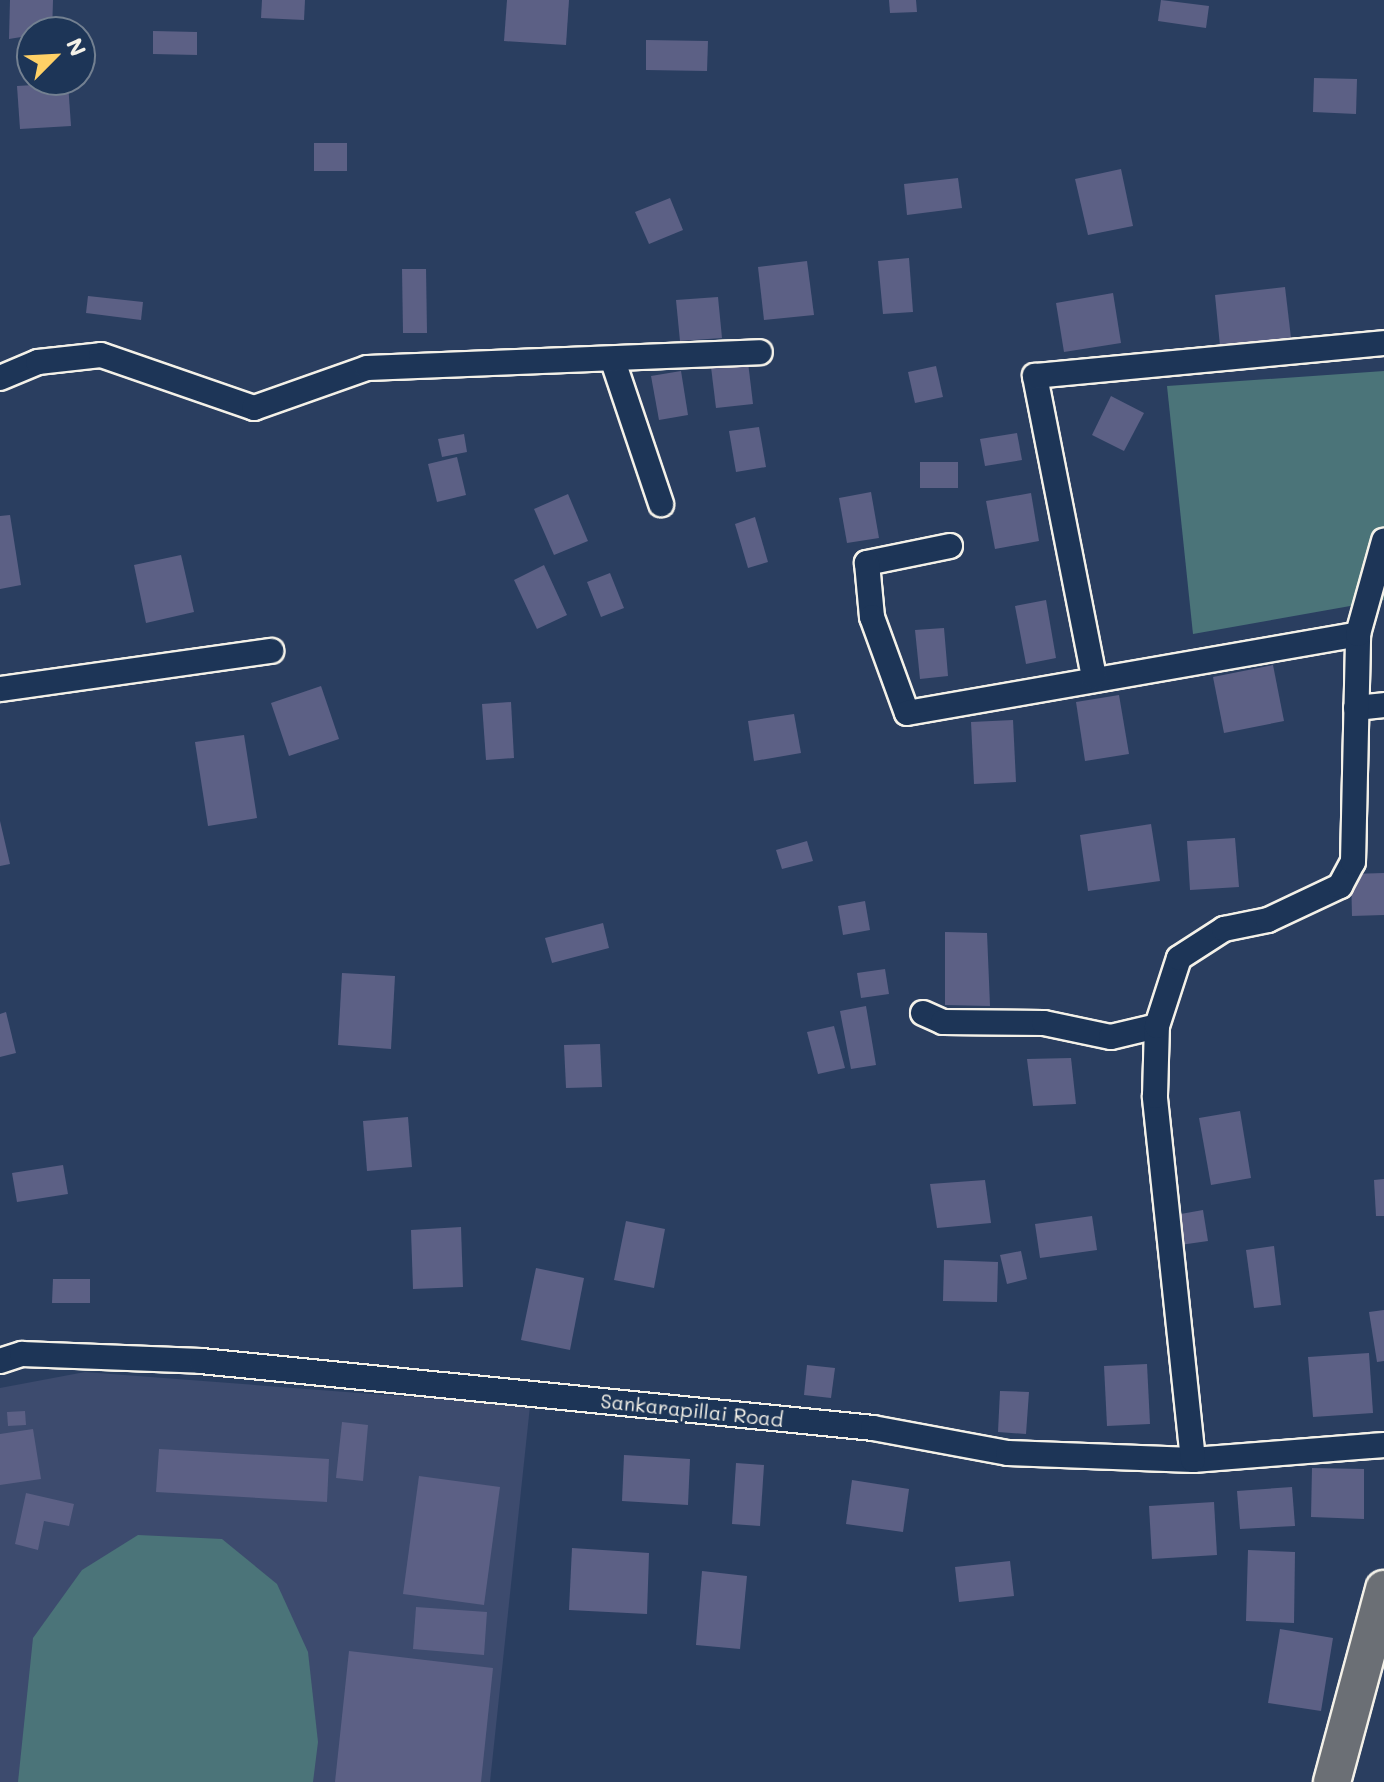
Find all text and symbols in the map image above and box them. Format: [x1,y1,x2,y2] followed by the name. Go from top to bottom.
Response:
[16,16,96,96] north arrow
[60,33,93,60] text: N
[599,1388,785,1432] street label: Sankarapillai Road

